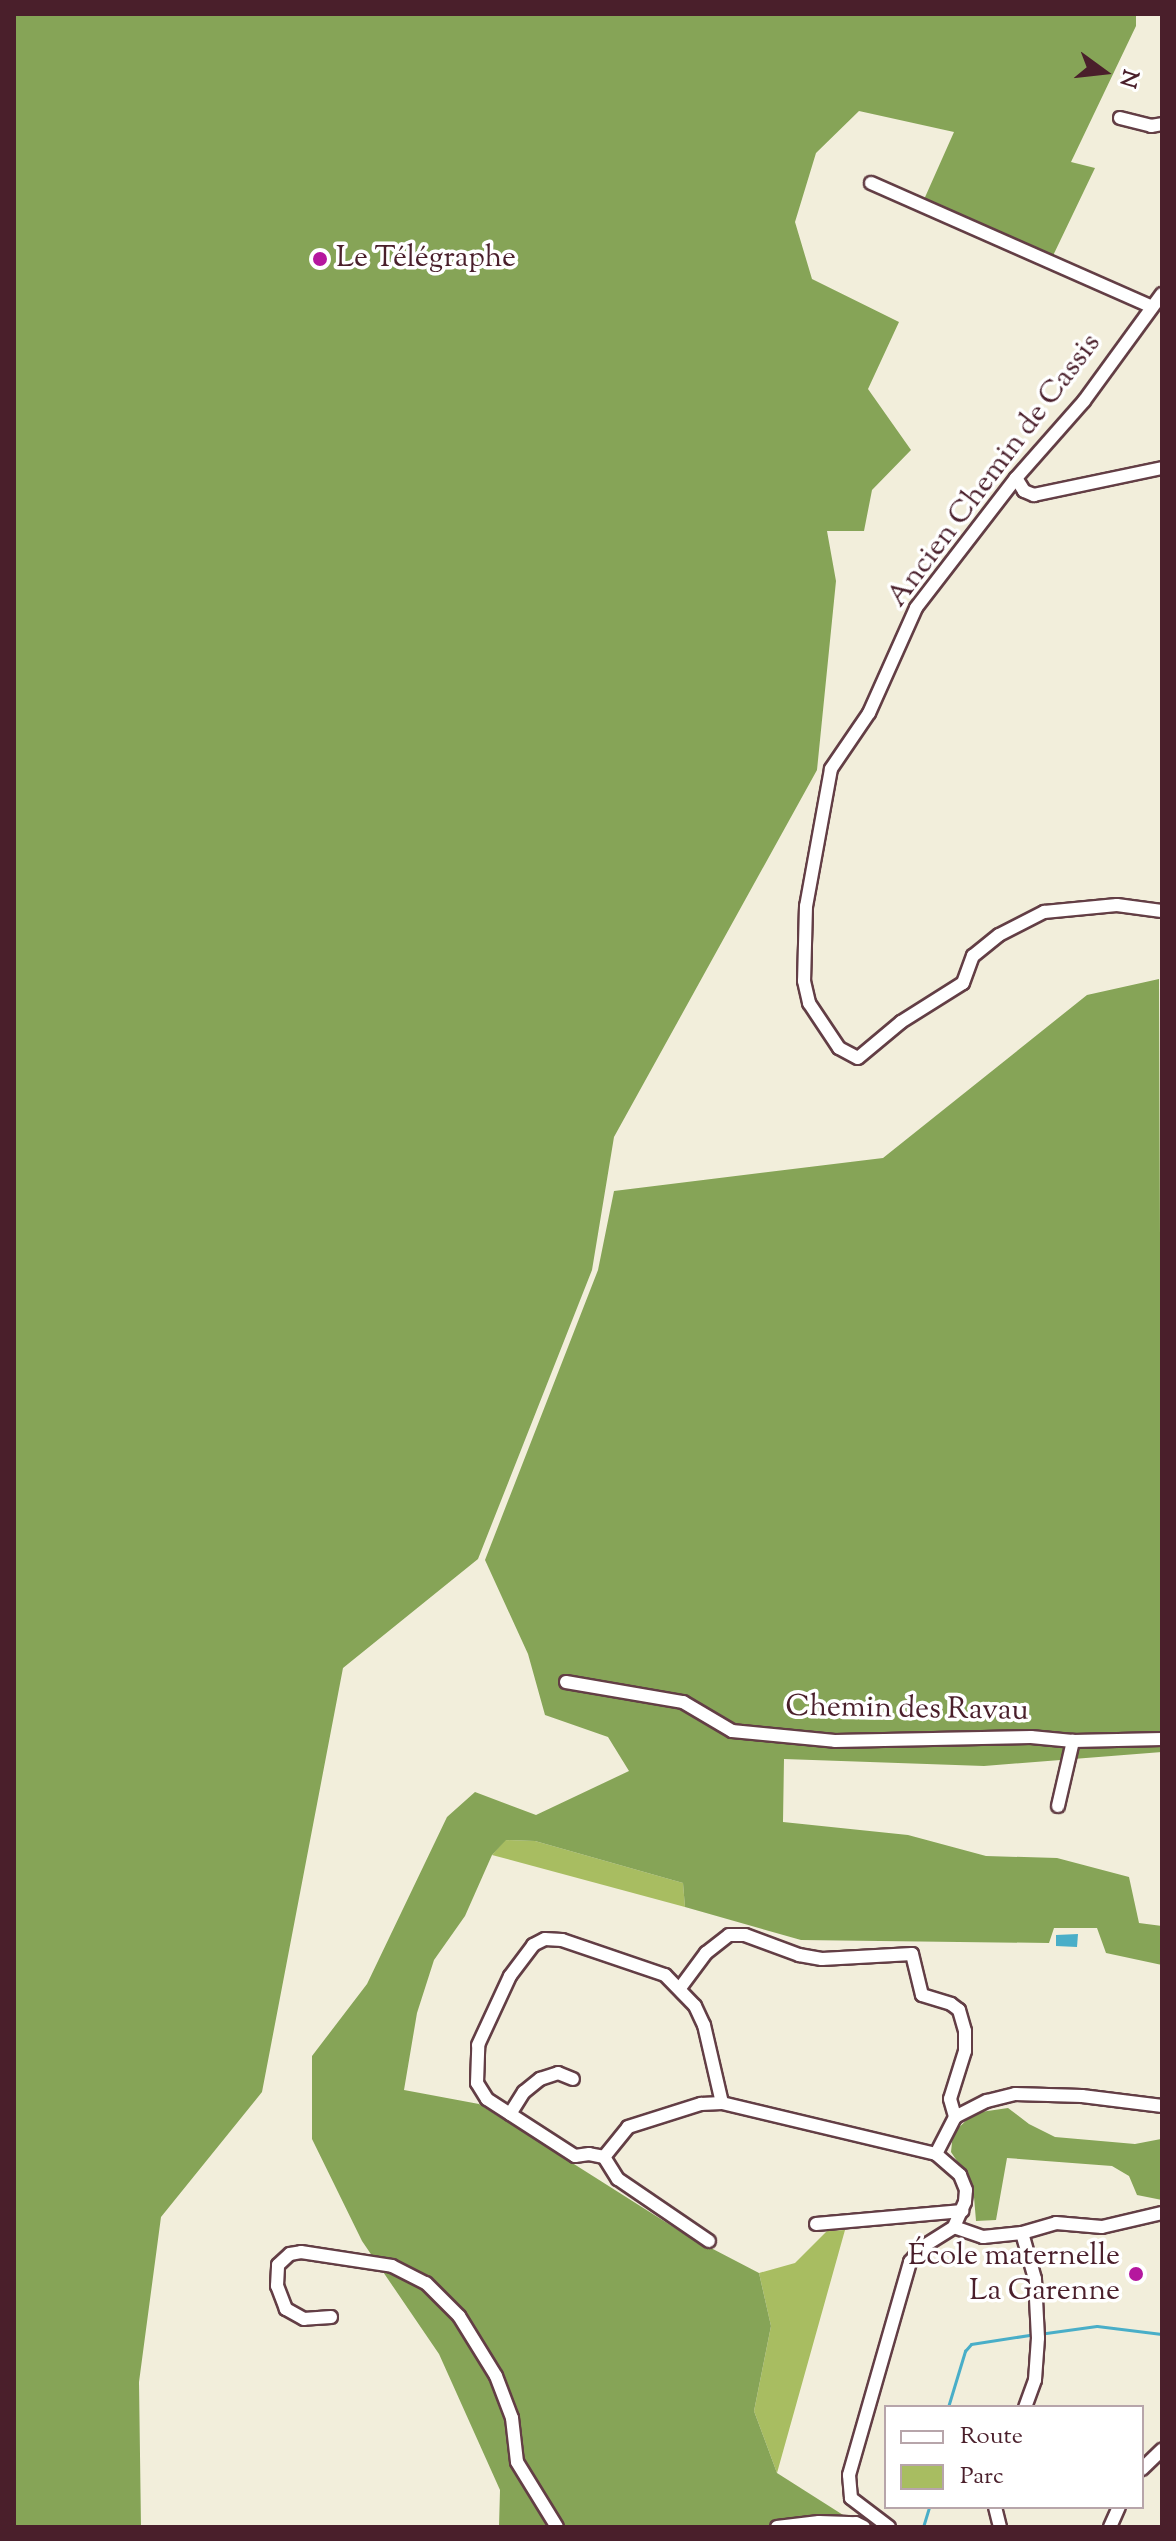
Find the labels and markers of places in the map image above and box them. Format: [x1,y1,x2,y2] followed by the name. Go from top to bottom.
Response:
[336,241,516,277] place label: Le Télégraphe
[311,250,329,268] marker: Le Télégraphe
[908,2239,1120,2310] place label: École maternelle La Garenne
[1127,2265,1145,2283] marker: École maternelle La Garenne

